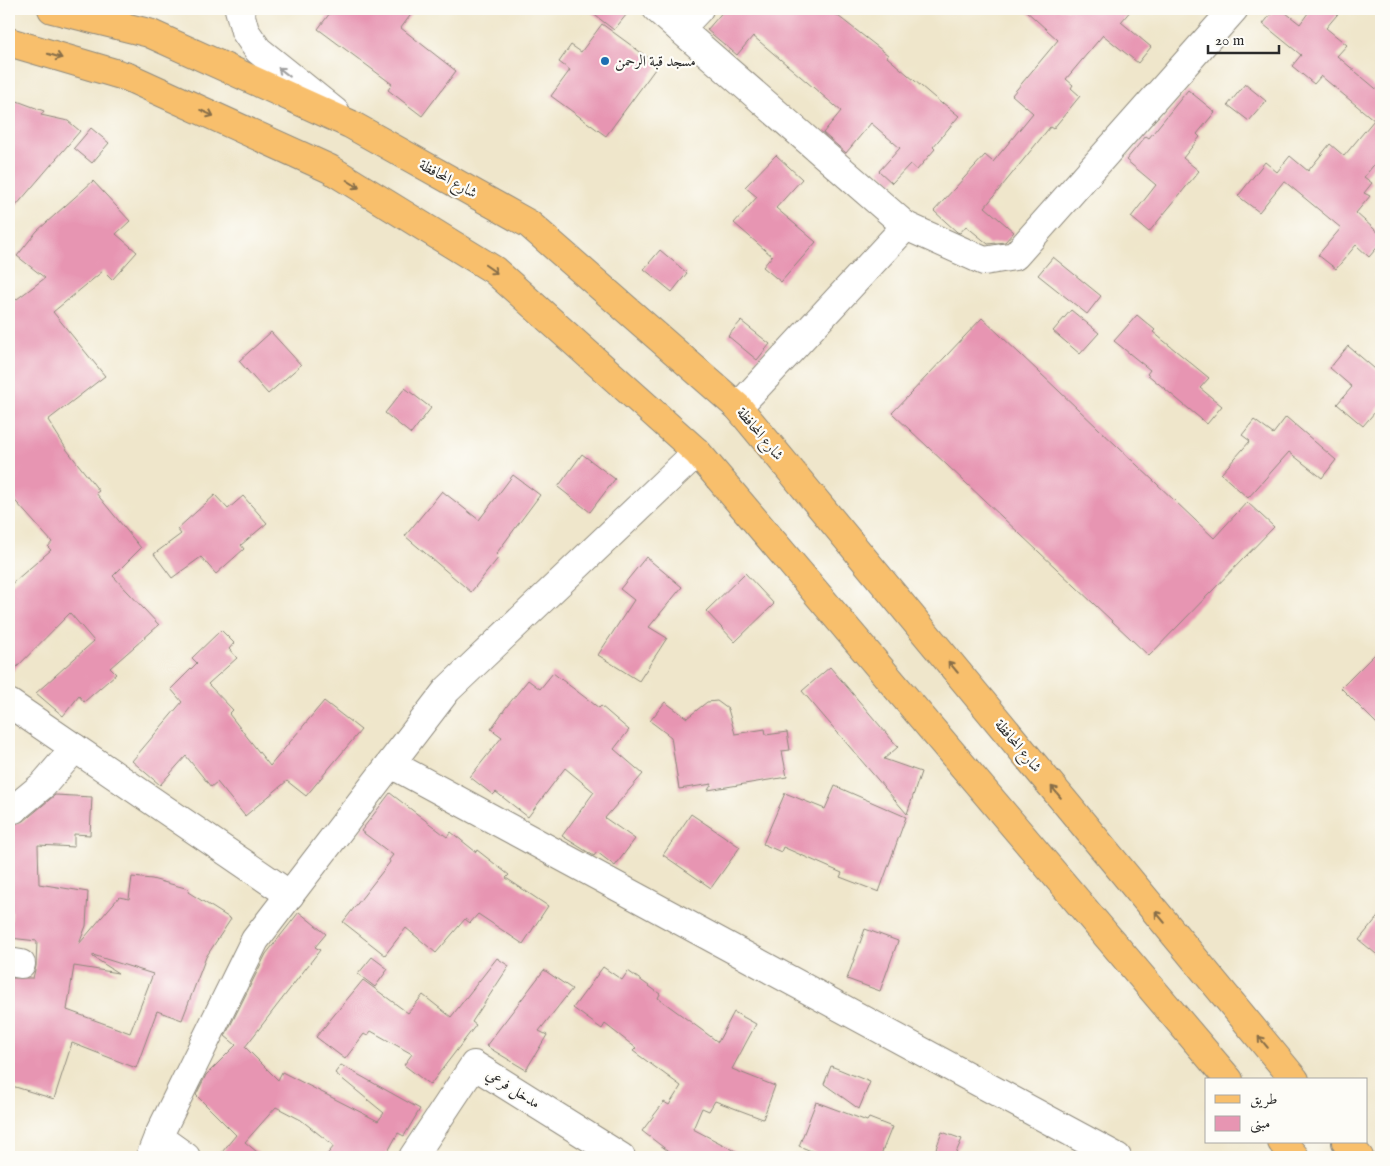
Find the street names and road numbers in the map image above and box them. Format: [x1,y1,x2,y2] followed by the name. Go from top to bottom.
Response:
[414,155,481,205] street label: شارع المحافظة
[730,403,788,467] street label: شارع المحافظة
[988,715,1046,779] street label: شارع المحافظة
[481,1065,544,1115] street label: مدخل فرعي

